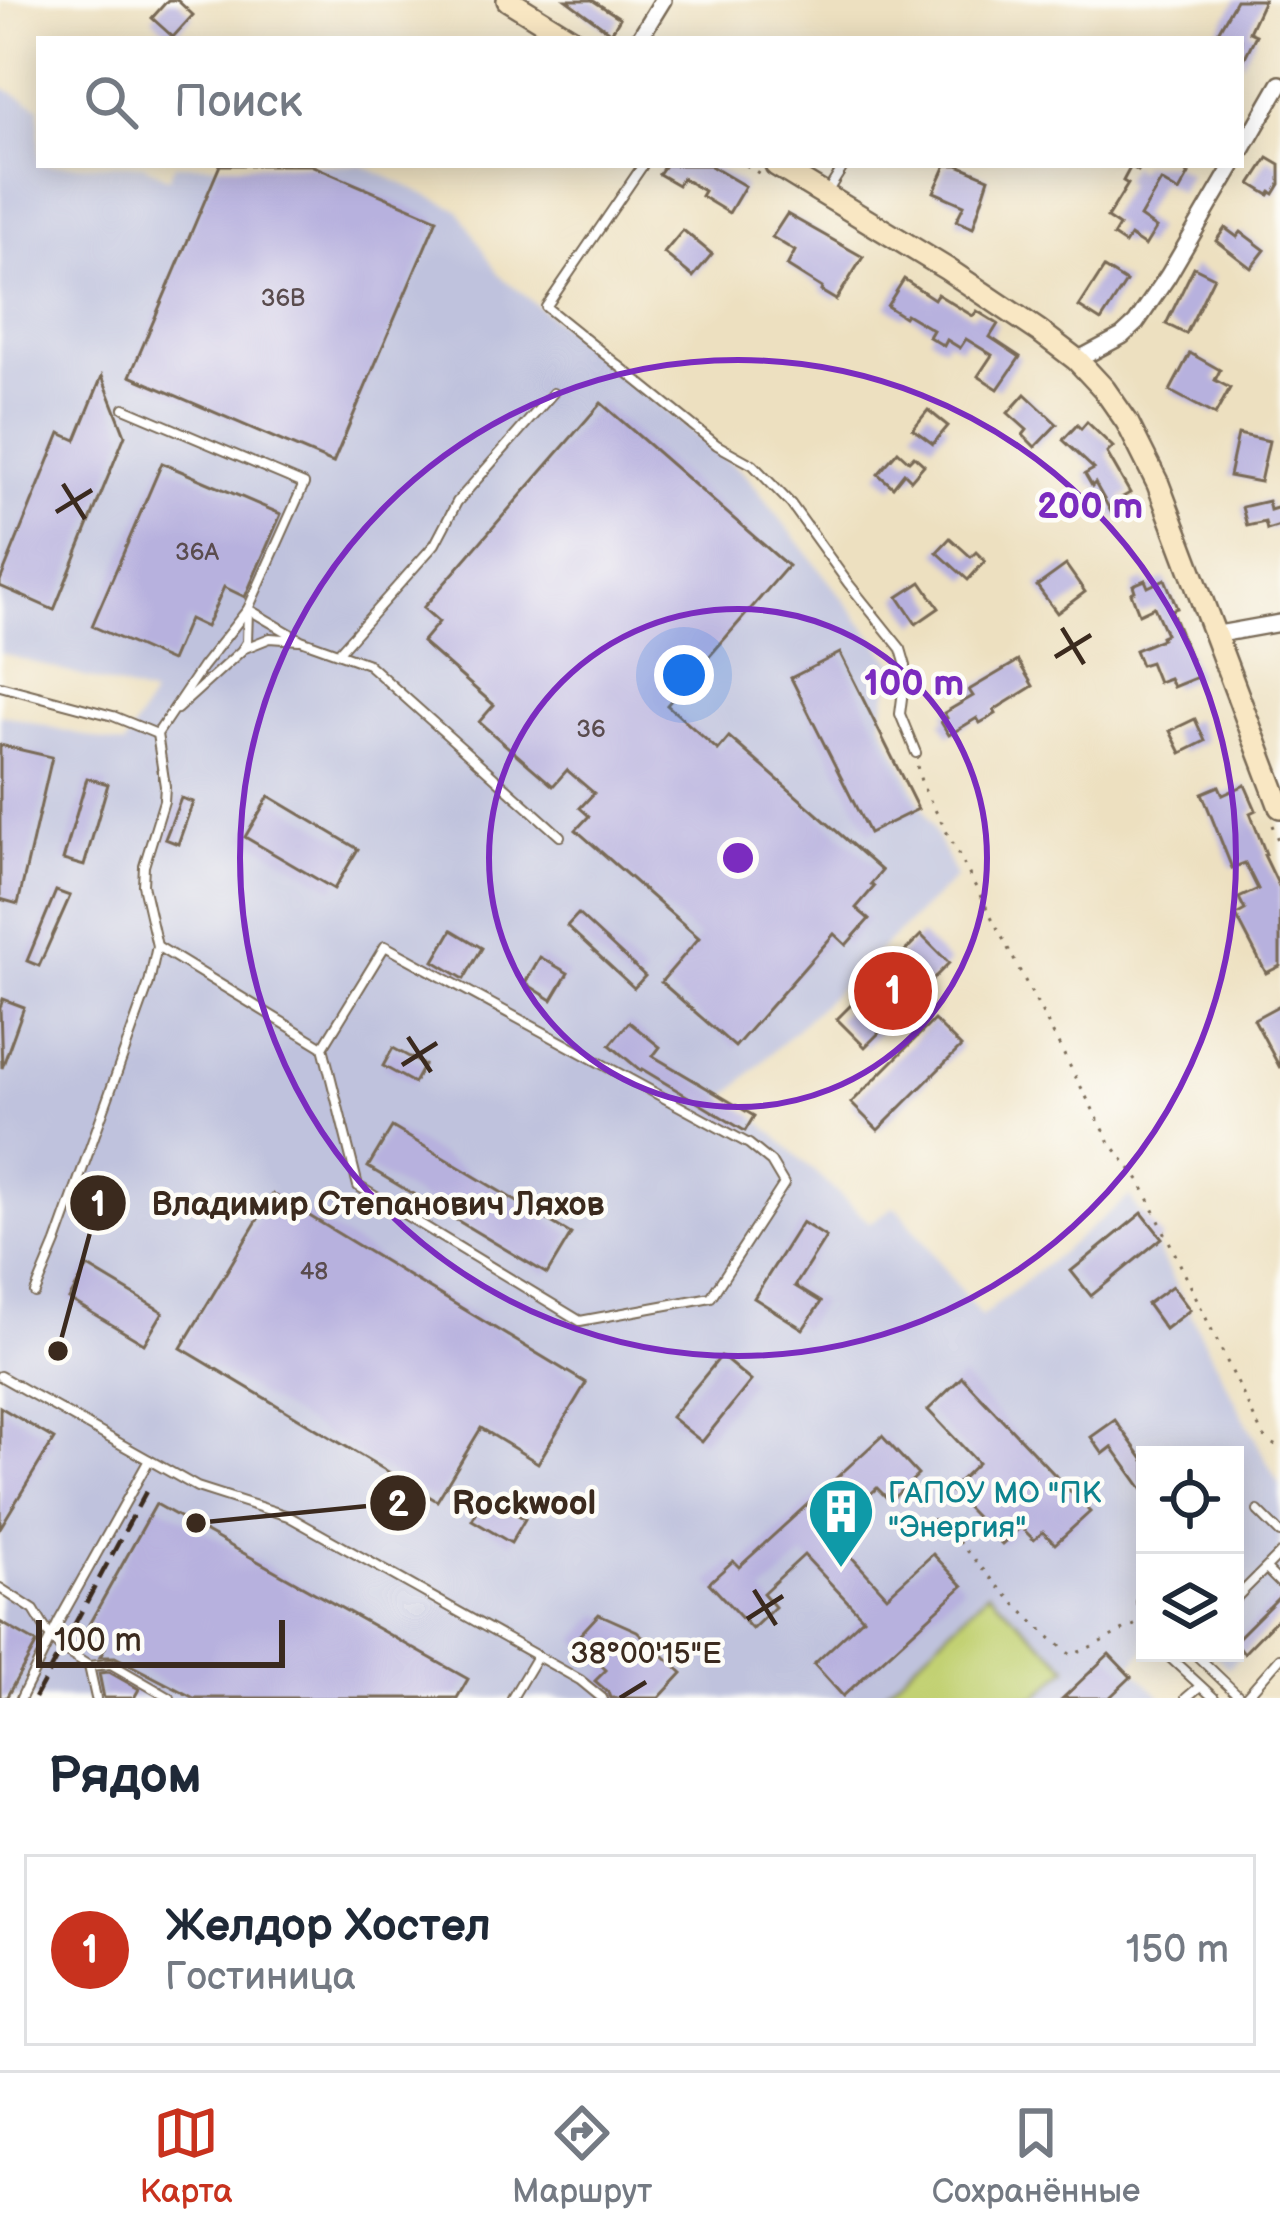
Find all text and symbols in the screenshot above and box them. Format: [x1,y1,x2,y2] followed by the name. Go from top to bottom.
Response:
[36,36,1244,168] search box
[78,69,144,135] icon: search
[174,75,302,130] text: Поиск
[261,284,305,313] house number: 36В
[1037,486,1143,529] text: 200 m
[175,538,219,567] house number: 36А
[654,645,714,705] your location
[864,663,964,706] text: 100 m
[576,715,606,744] house number: 36
[717,837,759,879] centre of rings
[854,946,932,1036] pin: 1
[68,1169,629,1238] callout: Владимир Степанович Ляхов
[90,1184,106,1227] text: 1
[151,1185,605,1225] text: Владимир Степанович Ляхов
[300,1257,328,1286] house number: 48
[1136,1446,1244,1662] map controls
[1136,1446,1244,1554] button: locate
[368,1468,620,1537] callout: Rockwool
[806,1476,876,1570] building icon: ГАПОУ МО "ПК "Энергия"
[888,1476,1102,1546] place label: ГАПОУ МО "ПК "Энергия"
[387,1484,409,1527] text: 2
[452,1484,596,1524] text: Rockwool
[1136,1554,1244,1662] button: layers
[36,1614,285,1667] scale bar
[54,1621,142,1661] text: 100 m
[570,1636,722,1672] text: 38°00'15"E
[48,1746,202,1807] text: Рядом
[165,1899,491,1954] text: Желдор Хостел
[82,1927,98,1974] text: 1
[1126,1927,1229,1974] text: 150 m
[165,1954,356,2001] text: Гостиница
[140,2100,233,2212] tab: Карта
[512,2100,652,2212] tab: Маршрут
[932,2100,1140,2212] tab: Сохранённые

